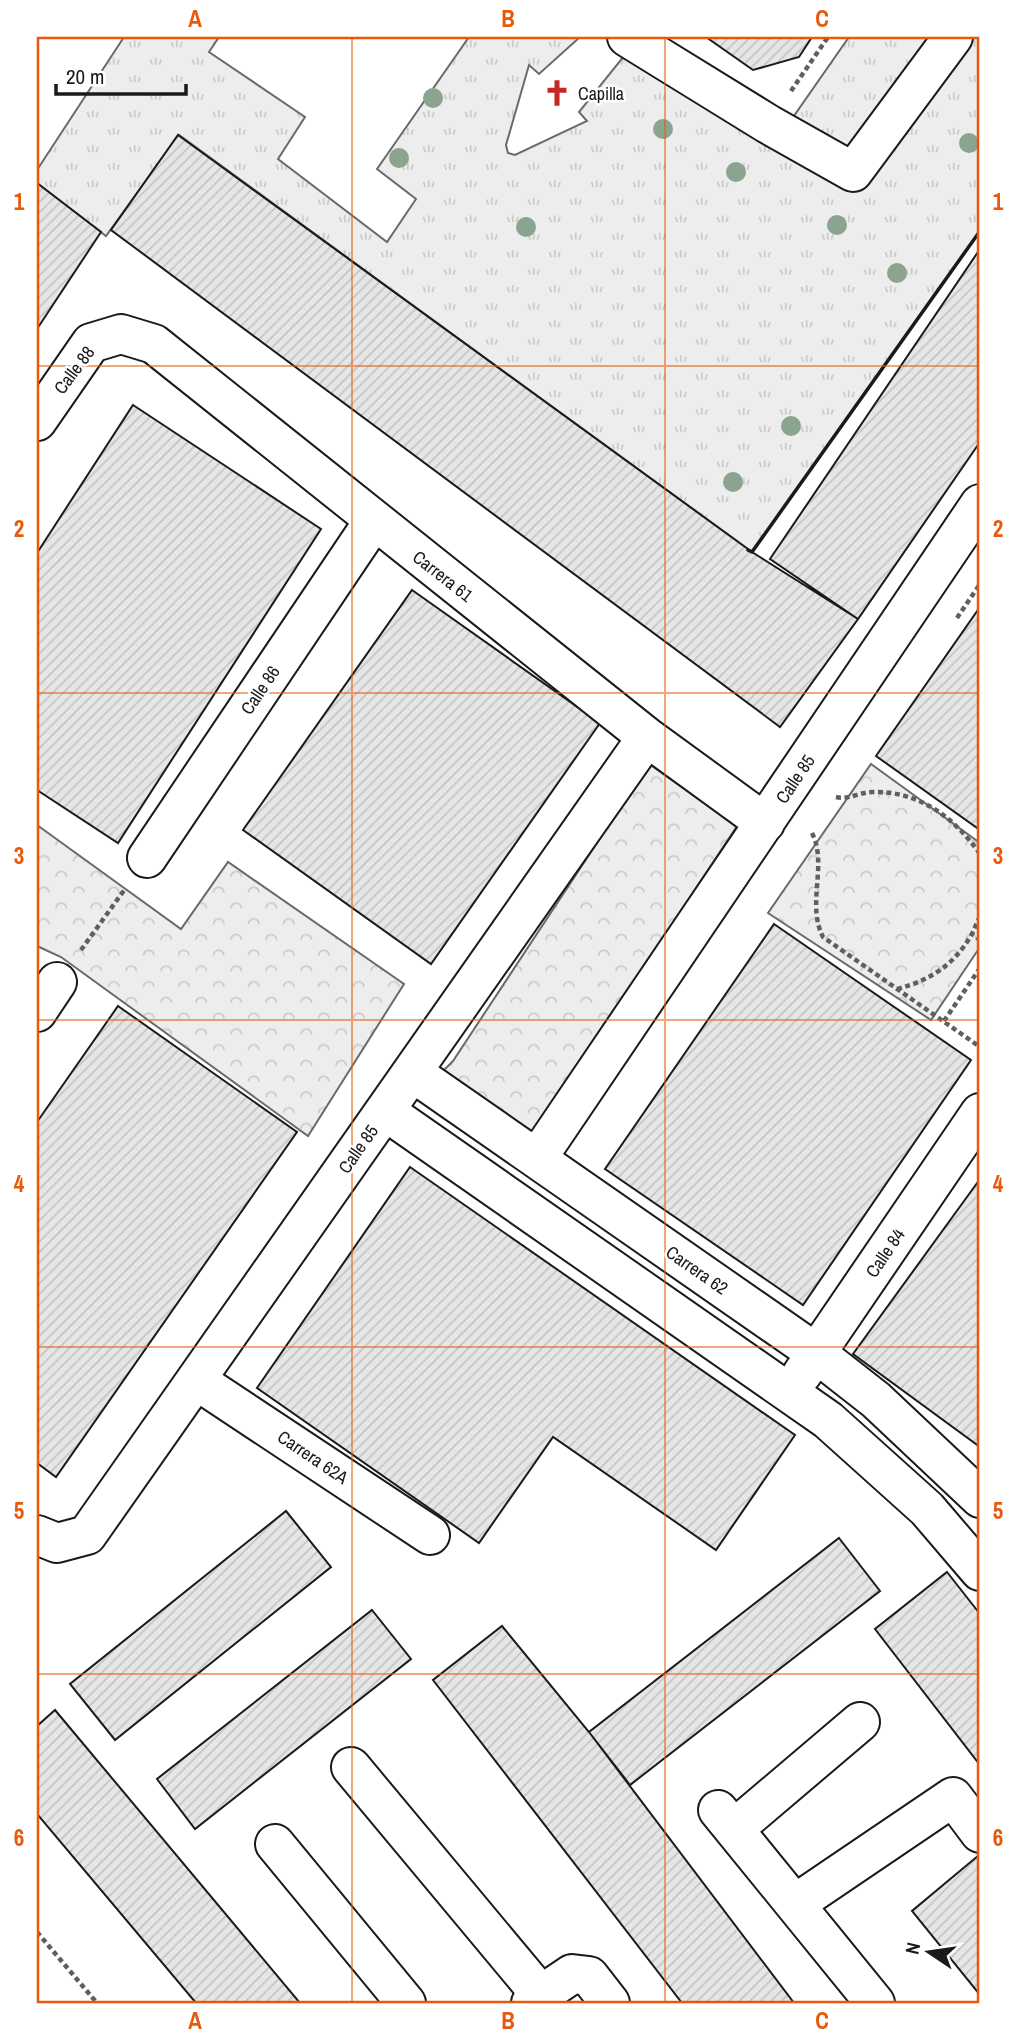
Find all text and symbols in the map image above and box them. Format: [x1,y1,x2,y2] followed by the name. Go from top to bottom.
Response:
[188,3,202,34] text: A
[501,3,515,34] text: B
[815,3,829,34] text: C
[56,52,186,96] scale bar
[66,62,104,91] text: 20 m
[542,78,572,108] church icon: Capilla
[578,81,624,106] place label: Capilla
[14,186,25,217] text: 1
[993,186,1004,217] text: 1
[48,341,100,399] street label: Calle 88
[14,513,24,544] text: 2
[993,513,1003,544] text: 2
[408,544,479,608] street label: Carrera 61
[234,661,286,719] street label: Calle 86
[769,750,821,808] street label: Calle 85
[14,840,24,871] text: 3
[993,840,1003,871] text: 3
[332,1120,384,1178] street label: Calle 85
[14,1168,25,1199] text: 4
[993,1168,1004,1199] text: 4
[859,1224,911,1282] street label: Calle 84
[661,1240,733,1300] street label: Carrera 62
[273,1424,353,1490] street label: Carrera 62A
[14,1495,24,1526] text: 5
[993,1495,1003,1526] text: 5
[14,1822,24,1853] text: 6
[993,1822,1003,1853] text: 6
[894,1918,964,1988] north arrow
[899,1940,926,1957] text: N
[188,2005,202,2036] text: A
[501,2005,515,2036] text: B
[815,2005,829,2036] text: C

